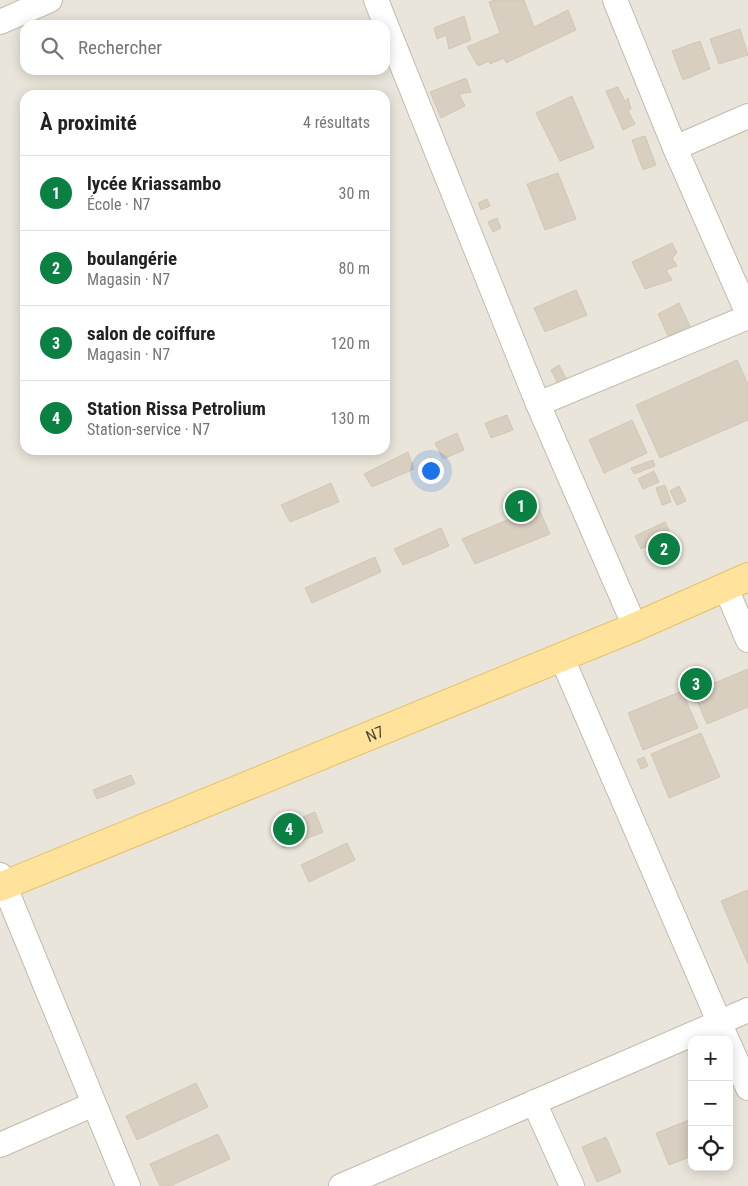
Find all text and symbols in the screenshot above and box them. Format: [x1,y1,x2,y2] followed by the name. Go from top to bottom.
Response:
[20,20,390,75] search box
[38,34,66,62] icon: search
[78,36,162,59] text: Rechercher
[40,111,137,135] text: À proximité
[303,113,370,132] text: 4 résultats
[87,172,221,195] text: lycée Kriassambo
[52,184,60,203] text: 1
[338,184,370,203] text: 30 m
[87,195,150,214] text: École · N7
[87,247,177,270] text: boulangérie
[52,259,60,278] text: 2
[338,259,370,278] text: 80 m
[87,270,170,289] text: Magasin · N7
[87,322,215,345] text: salon de coiffure
[52,334,60,353] text: 3
[331,334,370,353] text: 120 m
[87,345,170,364] text: Magasin · N7
[87,397,266,420] text: Station Rissa Petrolium
[52,409,60,428] text: 4
[331,409,370,428] text: 130 m
[87,420,210,439] text: Station-service · N7
[418,458,444,484] your location
[505,487,537,525] pin: 1
[648,530,680,568] pin: 2
[680,665,712,703] pin: 3
[363,722,387,746] street label: N7
[273,810,305,848] pin: 4
[688,1036,733,1171] map controls
[688,1036,733,1081] button: +
[688,1081,733,1126] button: −
[688,1126,733,1171] button: locate

